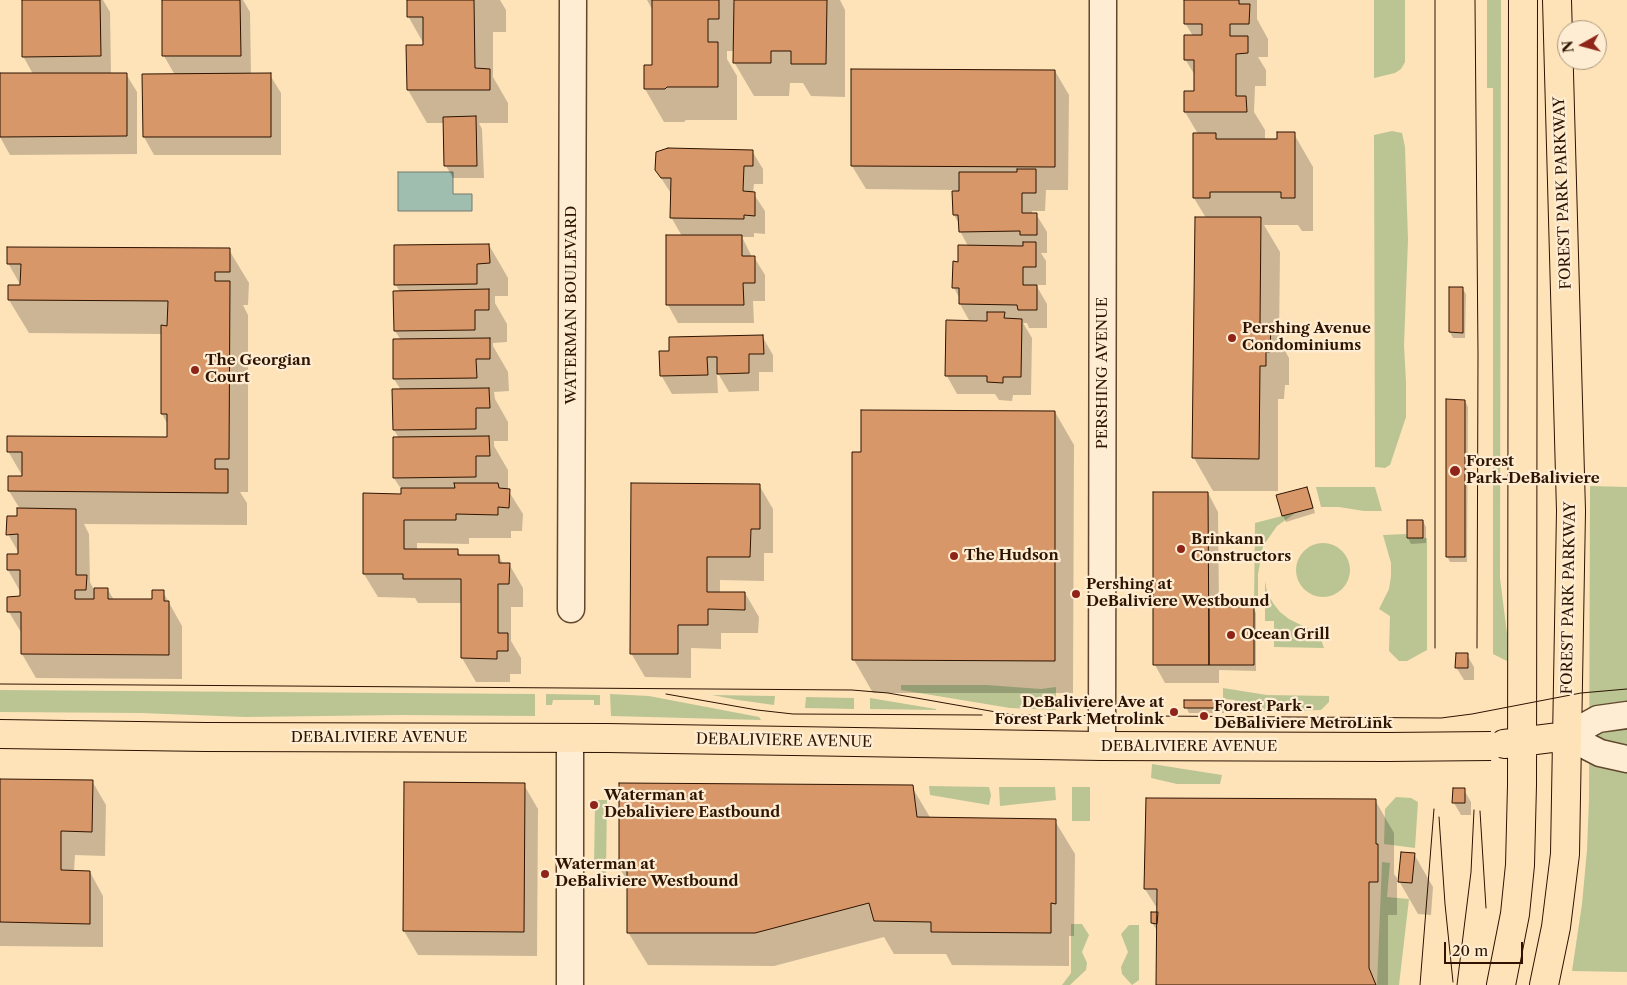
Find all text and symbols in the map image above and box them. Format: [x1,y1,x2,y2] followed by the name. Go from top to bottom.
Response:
[1557,20,1607,70] north arrow
[1558,40,1578,54] text: N
[1551,96,1575,290] street label: FOREST PARK PARKWAY
[563,206,581,404] street label: WATERMAN BOULEVARD
[1094,297,1112,449] street label: PERSHING AVENUE
[1242,320,1371,355] place label: Pershing Avenue Condominiums
[1226,332,1238,344] marker: Pershing Avenue Condominiums
[205,352,311,387] place label: The Georgian Court
[189,364,201,376] marker: The Georgian Court
[1466,453,1600,488] place label: Forest Park-DeBaliviere
[1448,464,1462,478] marker: Forest Park-DeBaliviere
[1558,501,1580,695] street label: FOREST PARK PARKWAY
[1191,531,1291,566] place label: Brinkann Constructors
[1175,543,1187,555] marker: Brinkann Constructors
[964,547,1059,565] place label: The Hudson
[948,550,960,562] marker: The Hudson
[1086,576,1269,611] place label: Pershing at DeBaliviere Westbound
[1070,588,1082,600] marker: Pershing at DeBaliviere Westbound
[1241,626,1330,644] place label: Ocean Grill
[1225,629,1237,641] marker: Ocean Grill
[994,694,1164,729] place label: DeBaliviere Ave at Forest Park Metrolink
[1214,698,1392,733] place label: Forest Park - DeBaliviere MetroLink
[1168,706,1180,718] marker: DeBaliviere Ave at Forest Park Metrolink
[1198,710,1210,722] marker: Forest Park - DeBaliviere MetroLink
[291,729,467,747] street label: DEBALIVIERE AVENUE
[696,730,872,752] street label: DEBALIVIERE AVENUE
[1101,738,1277,756] street label: DEBALIVIERE AVENUE
[604,787,780,822] place label: Waterman at Debaliviere Eastbound
[588,799,600,811] marker: Waterman at Debaliviere Eastbound
[555,856,738,891] place label: Waterman at DeBaliviere Westbound
[539,868,551,880] marker: Waterman at DeBaliviere Westbound
[1447,932,1526,964] scale bar
[1452,941,1488,960] text: 20 m

